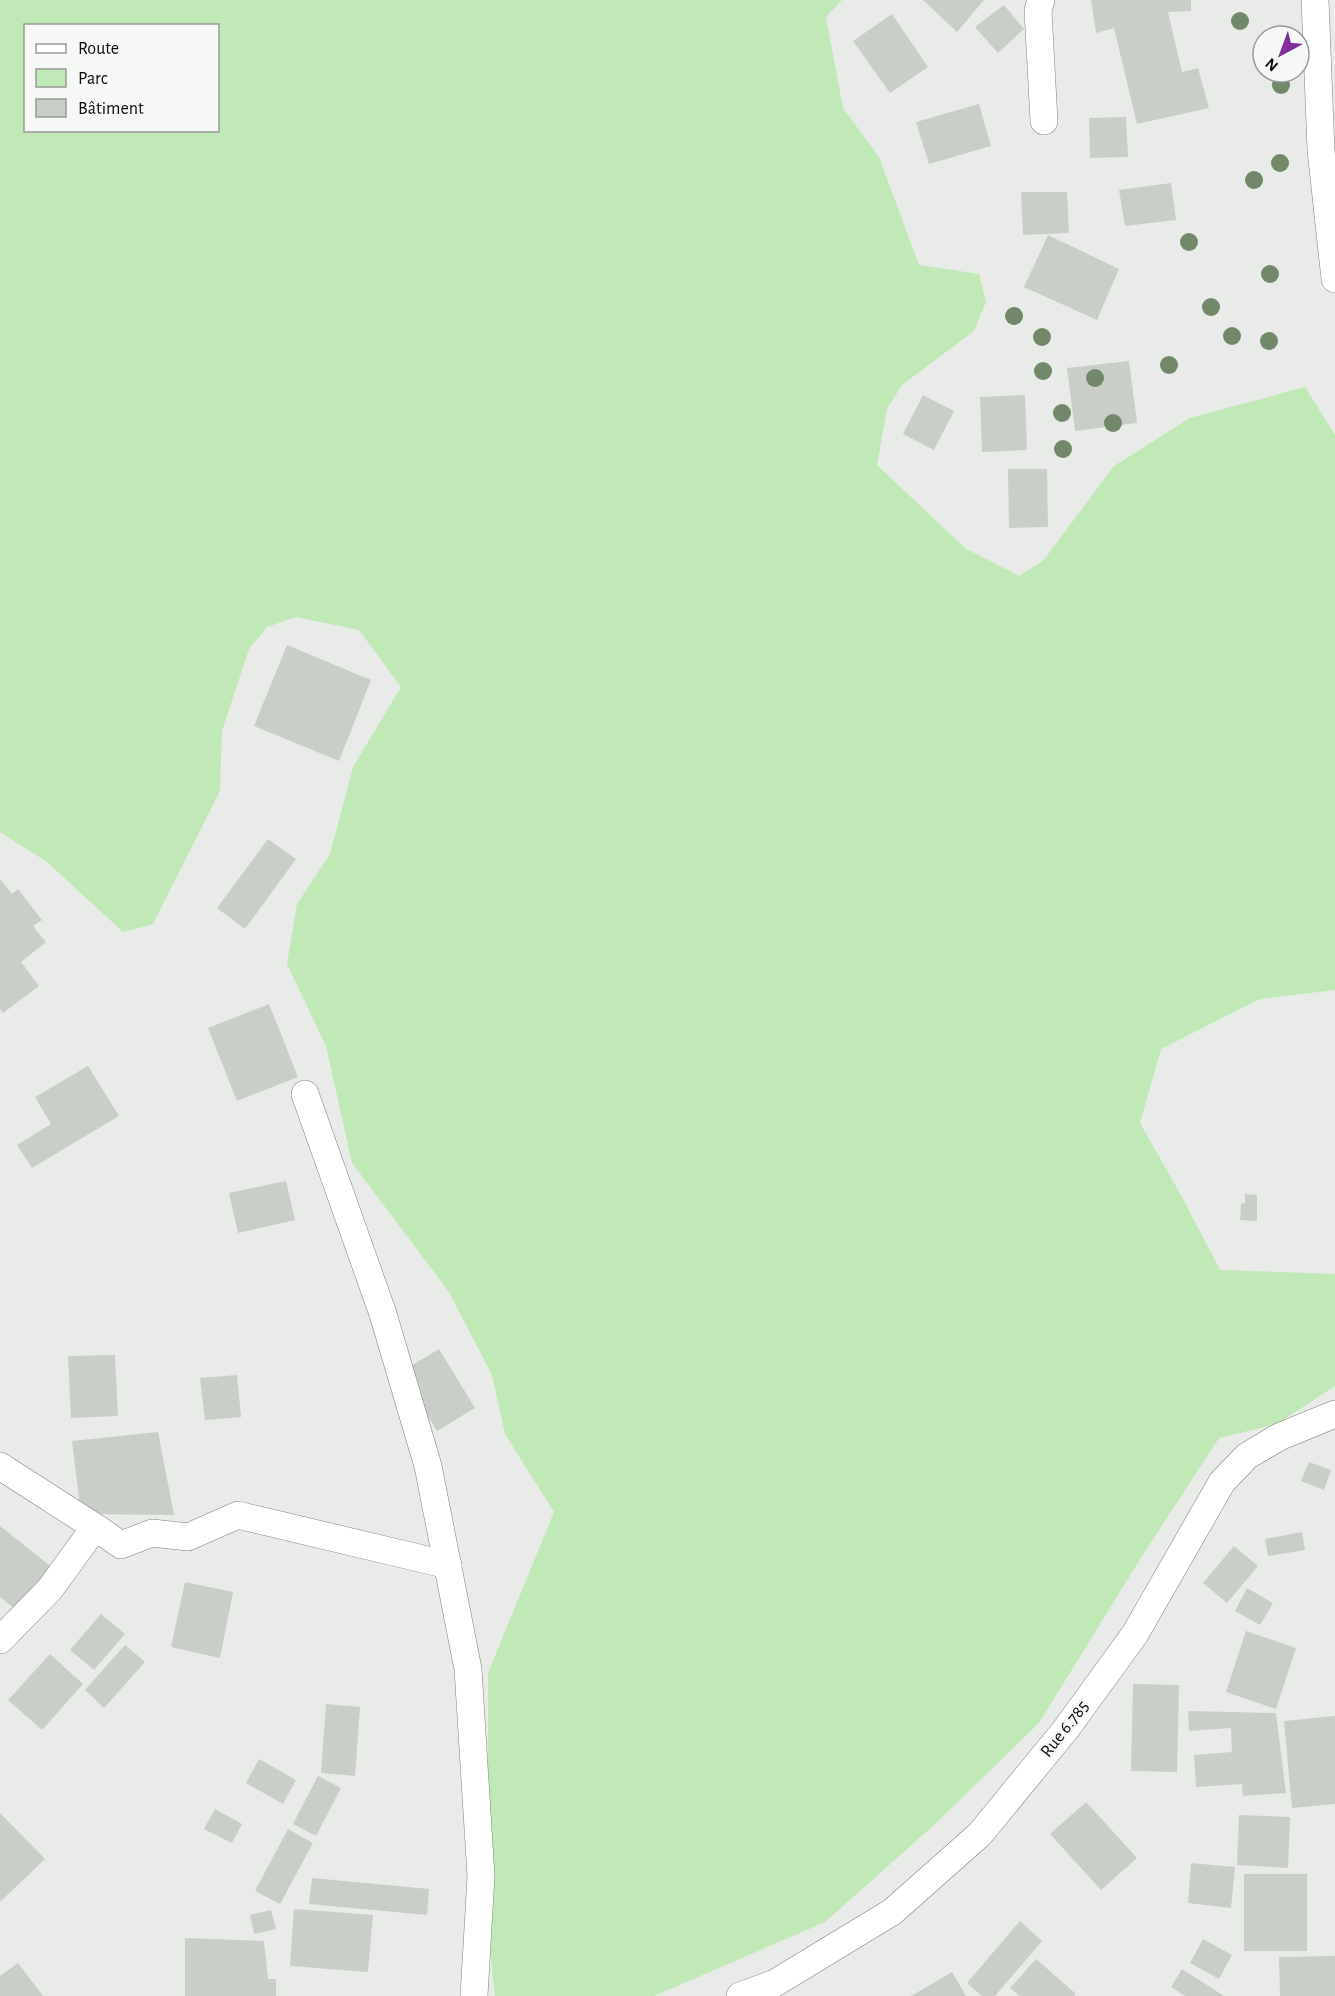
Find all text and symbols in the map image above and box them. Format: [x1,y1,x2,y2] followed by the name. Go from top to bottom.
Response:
[24,24,219,132] legend
[1251,24,1311,84] north arrow
[78,40,119,58] text: Route
[1262,55,1281,74] text: N
[78,70,108,88] text: Parc
[78,100,144,118] text: Bâtiment
[1038,1697,1092,1761] street label: Rue 6.785

